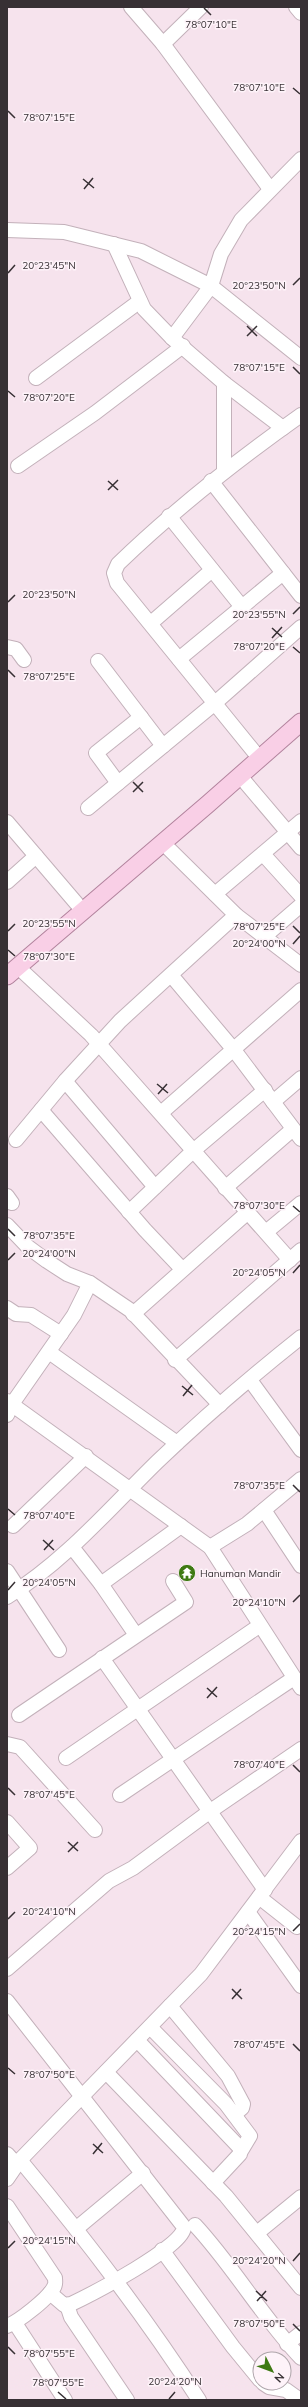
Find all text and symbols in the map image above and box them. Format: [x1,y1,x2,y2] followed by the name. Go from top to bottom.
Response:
[185,18,237,31] text: 78°07'10"E
[233,81,285,94] text: 78°07'10"E
[23,111,75,124] text: 78°07'15"E
[22,259,76,272] text: 20°23'45"N
[232,279,286,292] text: 20°23'50"N
[233,361,285,374] text: 78°07'15"E
[23,391,75,404] text: 78°07'20"E
[22,588,76,601] text: 20°23'50"N
[232,608,286,621] text: 20°23'55"N
[233,640,285,653] text: 78°07'20"E
[23,670,75,683] text: 78°07'25"E
[22,917,76,930] text: 20°23'55"N
[233,920,285,933] text: 78°07'25"E
[232,937,286,950] text: 20°24'00"N
[23,950,75,963] text: 78°07'30"E
[233,1199,285,1212] text: 78°07'30"E
[23,1229,75,1242] text: 78°07'35"E
[22,1247,76,1260] text: 20°24'00"N
[232,1266,286,1279] text: 20°24'05"N
[233,1479,285,1492] text: 78°07'35"E
[23,1509,75,1522] text: 78°07'40"E
[177,1563,197,1583] temple icon: Hanuman Mandir
[200,1567,281,1580] place label: Hanuman Mandir
[22,1576,76,1589] text: 20°24'05"N
[232,1596,286,1609] text: 20°24'10"N
[233,1758,285,1771] text: 78°07'40"E
[23,1788,75,1801] text: 78°07'45"E
[22,1905,76,1918] text: 20°24'10"N
[232,1925,286,1938] text: 20°24'15"N
[233,2038,285,2051] text: 78°07'45"E
[23,2068,75,2081] text: 78°07'50"E
[22,2234,76,2247] text: 20°24'15"N
[232,2254,286,2267] text: 20°24'20"N
[233,2317,285,2330] text: 78°07'50"E
[23,2347,75,2360] text: 78°07'55"E
[252,2351,292,2391] north arrow
[271,2370,287,2385] text: N
[148,2375,202,2388] text: 20°24'20"N
[32,2376,84,2389] text: 78°07'55"E

